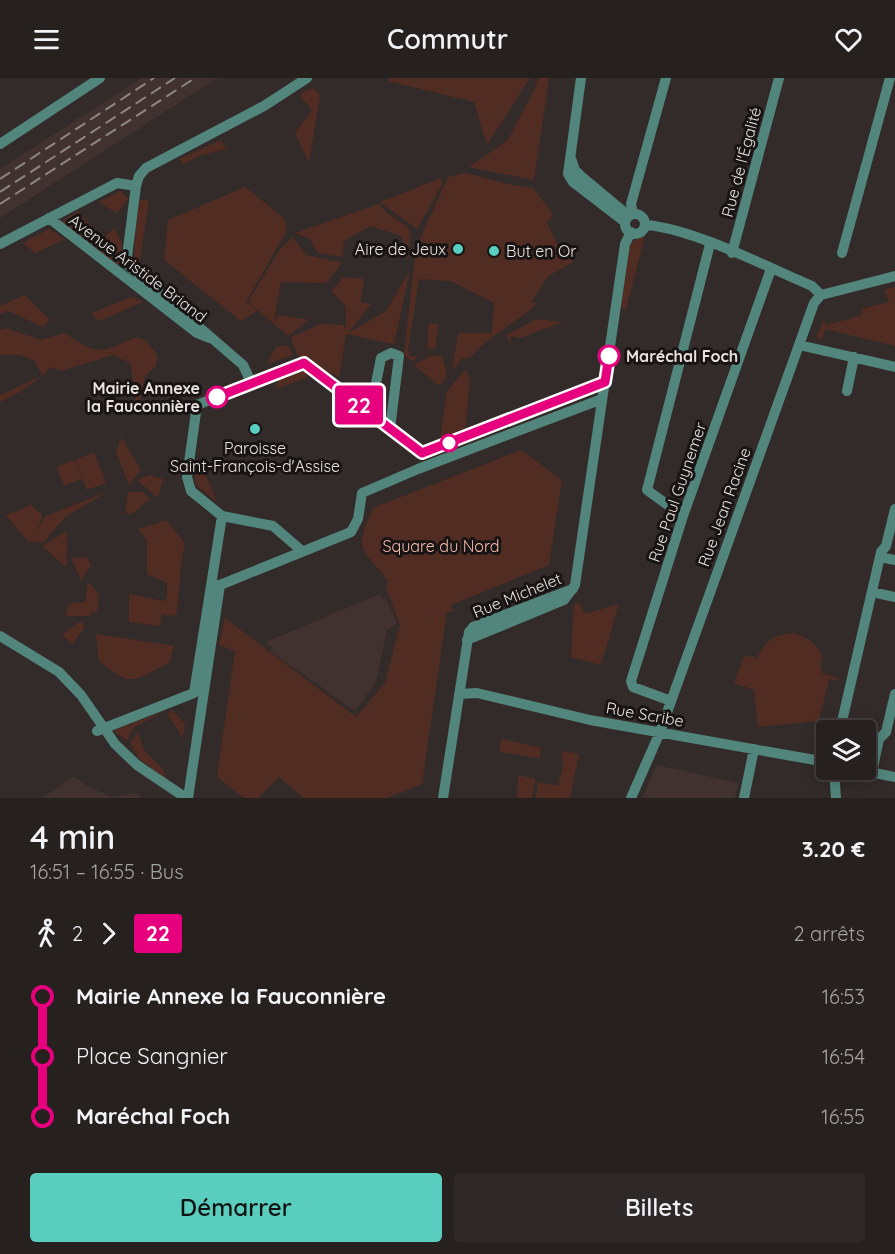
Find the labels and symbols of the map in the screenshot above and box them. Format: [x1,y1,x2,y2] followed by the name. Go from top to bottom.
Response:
[717,105,765,219] street label: Rue de l'Égalité
[65,210,211,326] street label: Avenue Aristide Briand
[355,239,446,259] place label: Aire de Jeux
[506,241,576,261] place label: But en Or
[451,242,465,256] marker: Aire de Jeux
[487,244,501,258] marker: But en Or
[598,345,620,367] marker: Maréchal Foch
[626,346,738,366] place label: Maréchal Foch
[87,378,200,416] place label: Mairie Annexe la Fauconnière
[206,386,228,408] marker: Mairie Annexe la Fauconnière
[332,386,386,424] line badge: 22
[644,419,710,565] street label: Rue Paul Guynemer
[248,422,262,436] marker: Paroisse Saint-François-d'Assise
[440,434,458,452] unlabelled marker
[170,438,340,476] place label: Paroisse Saint-François-d'Assise
[693,445,755,569] street label: Rue Jean Racine
[383,536,499,556] park label: Square du Nord
[470,568,564,622] street label: Rue Michelet
[605,697,685,731] street label: Rue Scribe

